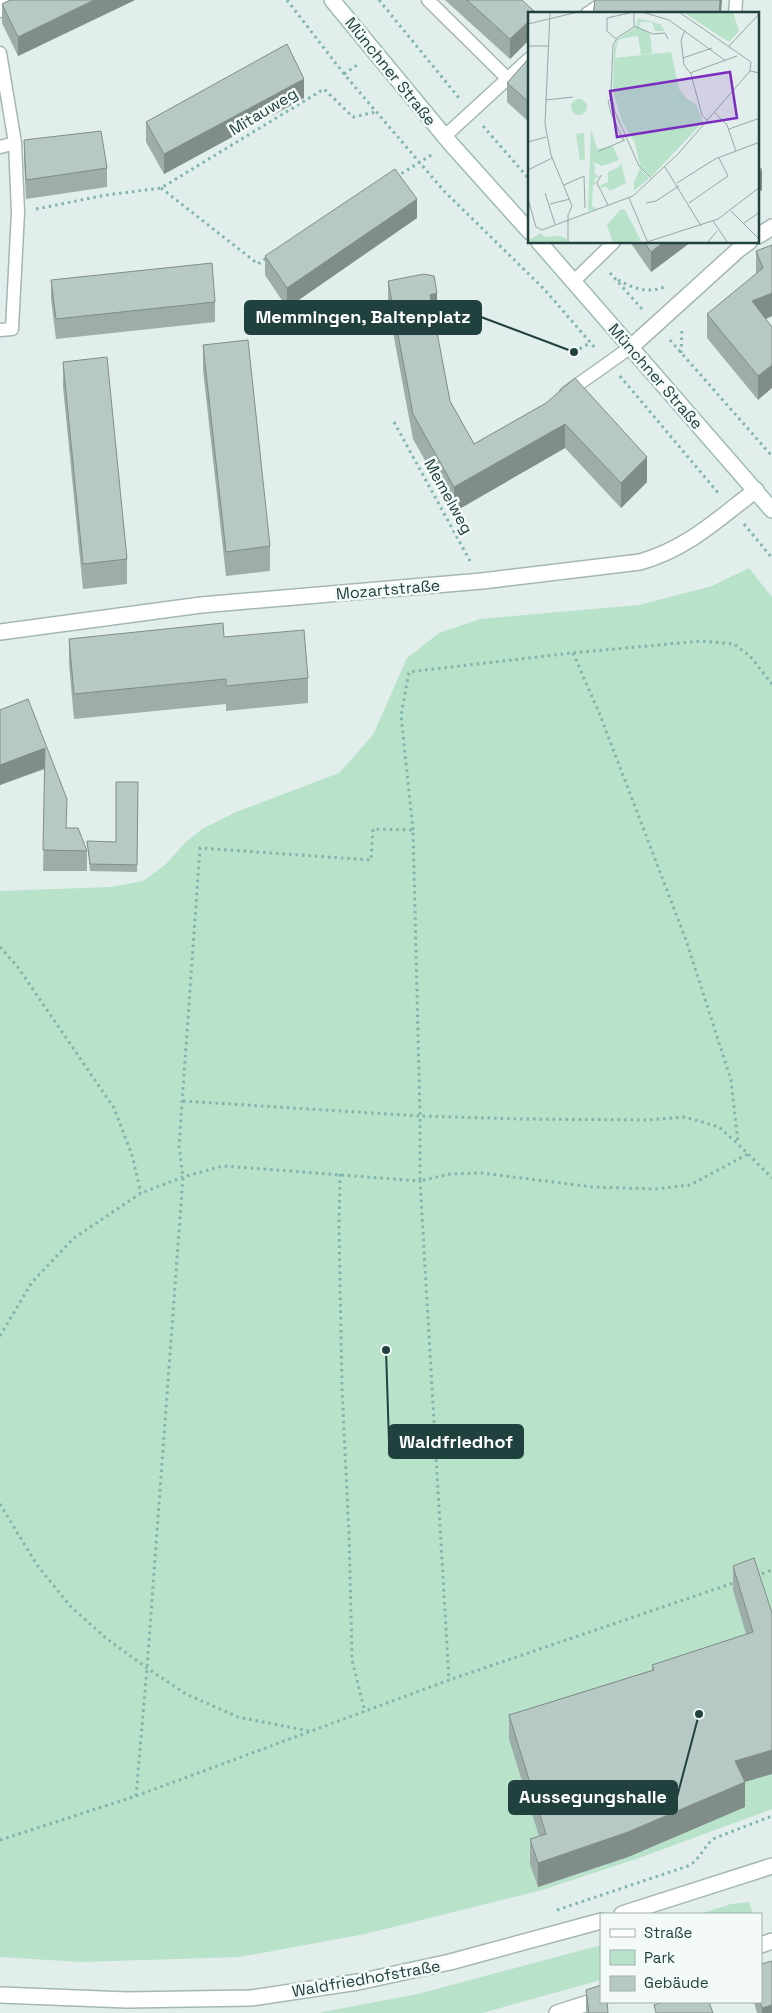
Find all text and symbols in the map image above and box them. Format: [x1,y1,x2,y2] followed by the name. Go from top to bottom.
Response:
[528,12,760,244] inset map
[340,13,441,130] street label: Münchner Straße
[225,83,301,140] street label: Mitauweg
[245,301,481,334] callout: Memmingen, Baltenplatz
[255,305,471,328] text: Memmingen, Baltenplatz
[604,319,707,434] street label: Münchner Straße
[419,455,478,538] street label: Memelweg
[335,574,441,605] street label: Mozartstraße
[389,1425,523,1458] callout: Waldfriedhof
[399,1430,513,1453] text: Waldfriedhof
[509,1781,677,1814] callout: Aussegungshalle
[519,1785,667,1808] text: Aussegungshalle
[600,1913,762,2003] legend
[644,1923,693,1942] text: Straße
[644,1948,675,1967] text: Park
[290,1955,442,2002] street label: Waldfriedhofstraße
[644,1973,709,1992] text: Gebäude

